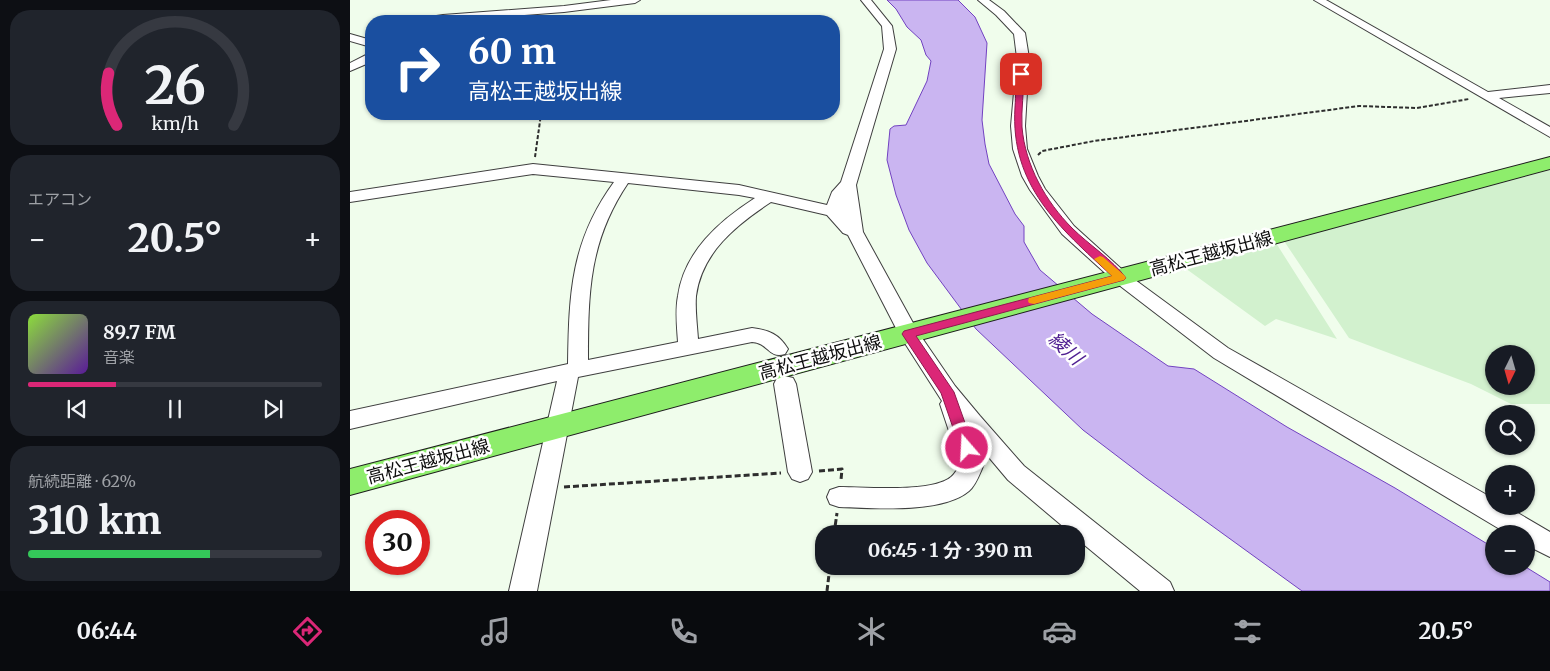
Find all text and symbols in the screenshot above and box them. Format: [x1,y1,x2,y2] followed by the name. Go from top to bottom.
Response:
[468,30,556,74] text: 60 m
[385,35,450,100] icon: right
[144,53,206,118] text: 26
[1000,53,1042,95] pin
[1007,60,1035,88] icon: arrive
[468,77,622,105] text: 高松王越坂出線
[151,112,199,135] text: km/h
[28,189,92,209] text: エアコン
[128,215,222,262] text: 20.5°
[28,221,47,257] text: −
[303,221,322,257] text: +
[1147,226,1275,280] street label: 高松王越坂出線
[103,320,176,344] text: 89.7 FM
[1044,326,1090,371] water label: 綾川
[756,330,884,384] street label: 高松王越坂出線
[1485,345,1535,395] north arrow
[1485,345,1535,575] map controls
[103,347,135,367] text: 音楽
[63,395,91,423] icon: previous
[161,395,189,423] icon: pause
[259,395,287,423] icon: next
[1485,405,1535,455] button: search
[940,421,992,473] position arrow
[364,434,492,488] street label: 高松王越坂出線
[1485,465,1535,515] button: +
[28,471,136,491] text: 航続距離 · 62%
[28,497,161,544] text: 310 km
[365,510,430,575] speed limit sign: 30
[1485,525,1535,575] button: −
[868,538,1032,562] text: 06:45 · 1 分 · 390 m
[290,614,325,649] icon: directions
[478,614,513,649] icon: music
[666,614,701,649] icon: phone
[854,614,889,649] icon: climate
[1042,614,1077,649] icon: car
[1230,614,1265,649] icon: filters
[77,617,137,645] text: 06:44
[1418,617,1473,645] text: 20.5°

